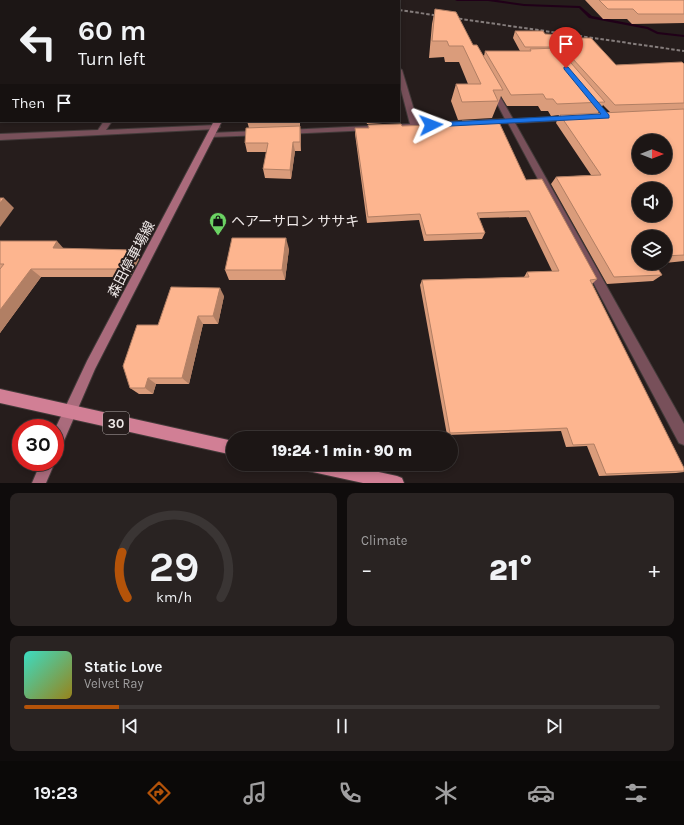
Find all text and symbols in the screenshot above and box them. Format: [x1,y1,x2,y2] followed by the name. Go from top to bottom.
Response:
[78,14,146,47] text: 60 m
[12,16,64,68] icon: left
[549,27,583,68] pin
[555,33,577,55] icon: arrive
[78,48,146,70] text: Turn left
[53,92,75,114] icon: arrive
[12,94,45,112] text: Then
[410,104,452,146] position arrow
[632,134,672,174] north arrow
[632,134,672,270] map controls
[632,182,672,222] button: sound
[208,211,228,236] shop icon: ヘアーサロン ササキ
[231,213,359,230] place label: ヘアーサロン ササキ
[104,218,159,300] street label: 森田停車場線
[632,230,672,270] button: layers
[103,412,129,434] road number: 30
[12,419,64,471] speed limit sign: 30
[272,442,412,460] text: 19:24 · 1 min · 90 m
[361,533,407,548] text: Climate
[148,542,199,590] text: 29
[489,552,532,588] text: 21°
[361,557,373,583] text: −
[648,557,660,583] text: +
[155,588,192,605] text: km/h
[84,658,162,676] text: Static Love
[84,676,144,691] text: Velvet Ray
[119,715,141,737] icon: previous
[331,715,353,737] icon: pause
[543,715,565,737] icon: next
[145,779,173,807] icon: directions
[241,779,269,807] icon: music
[336,779,364,807] icon: phone
[432,779,460,807] icon: climate
[527,779,555,807] icon: car
[622,779,650,807] icon: filters
[34,782,78,804] text: 19:23

